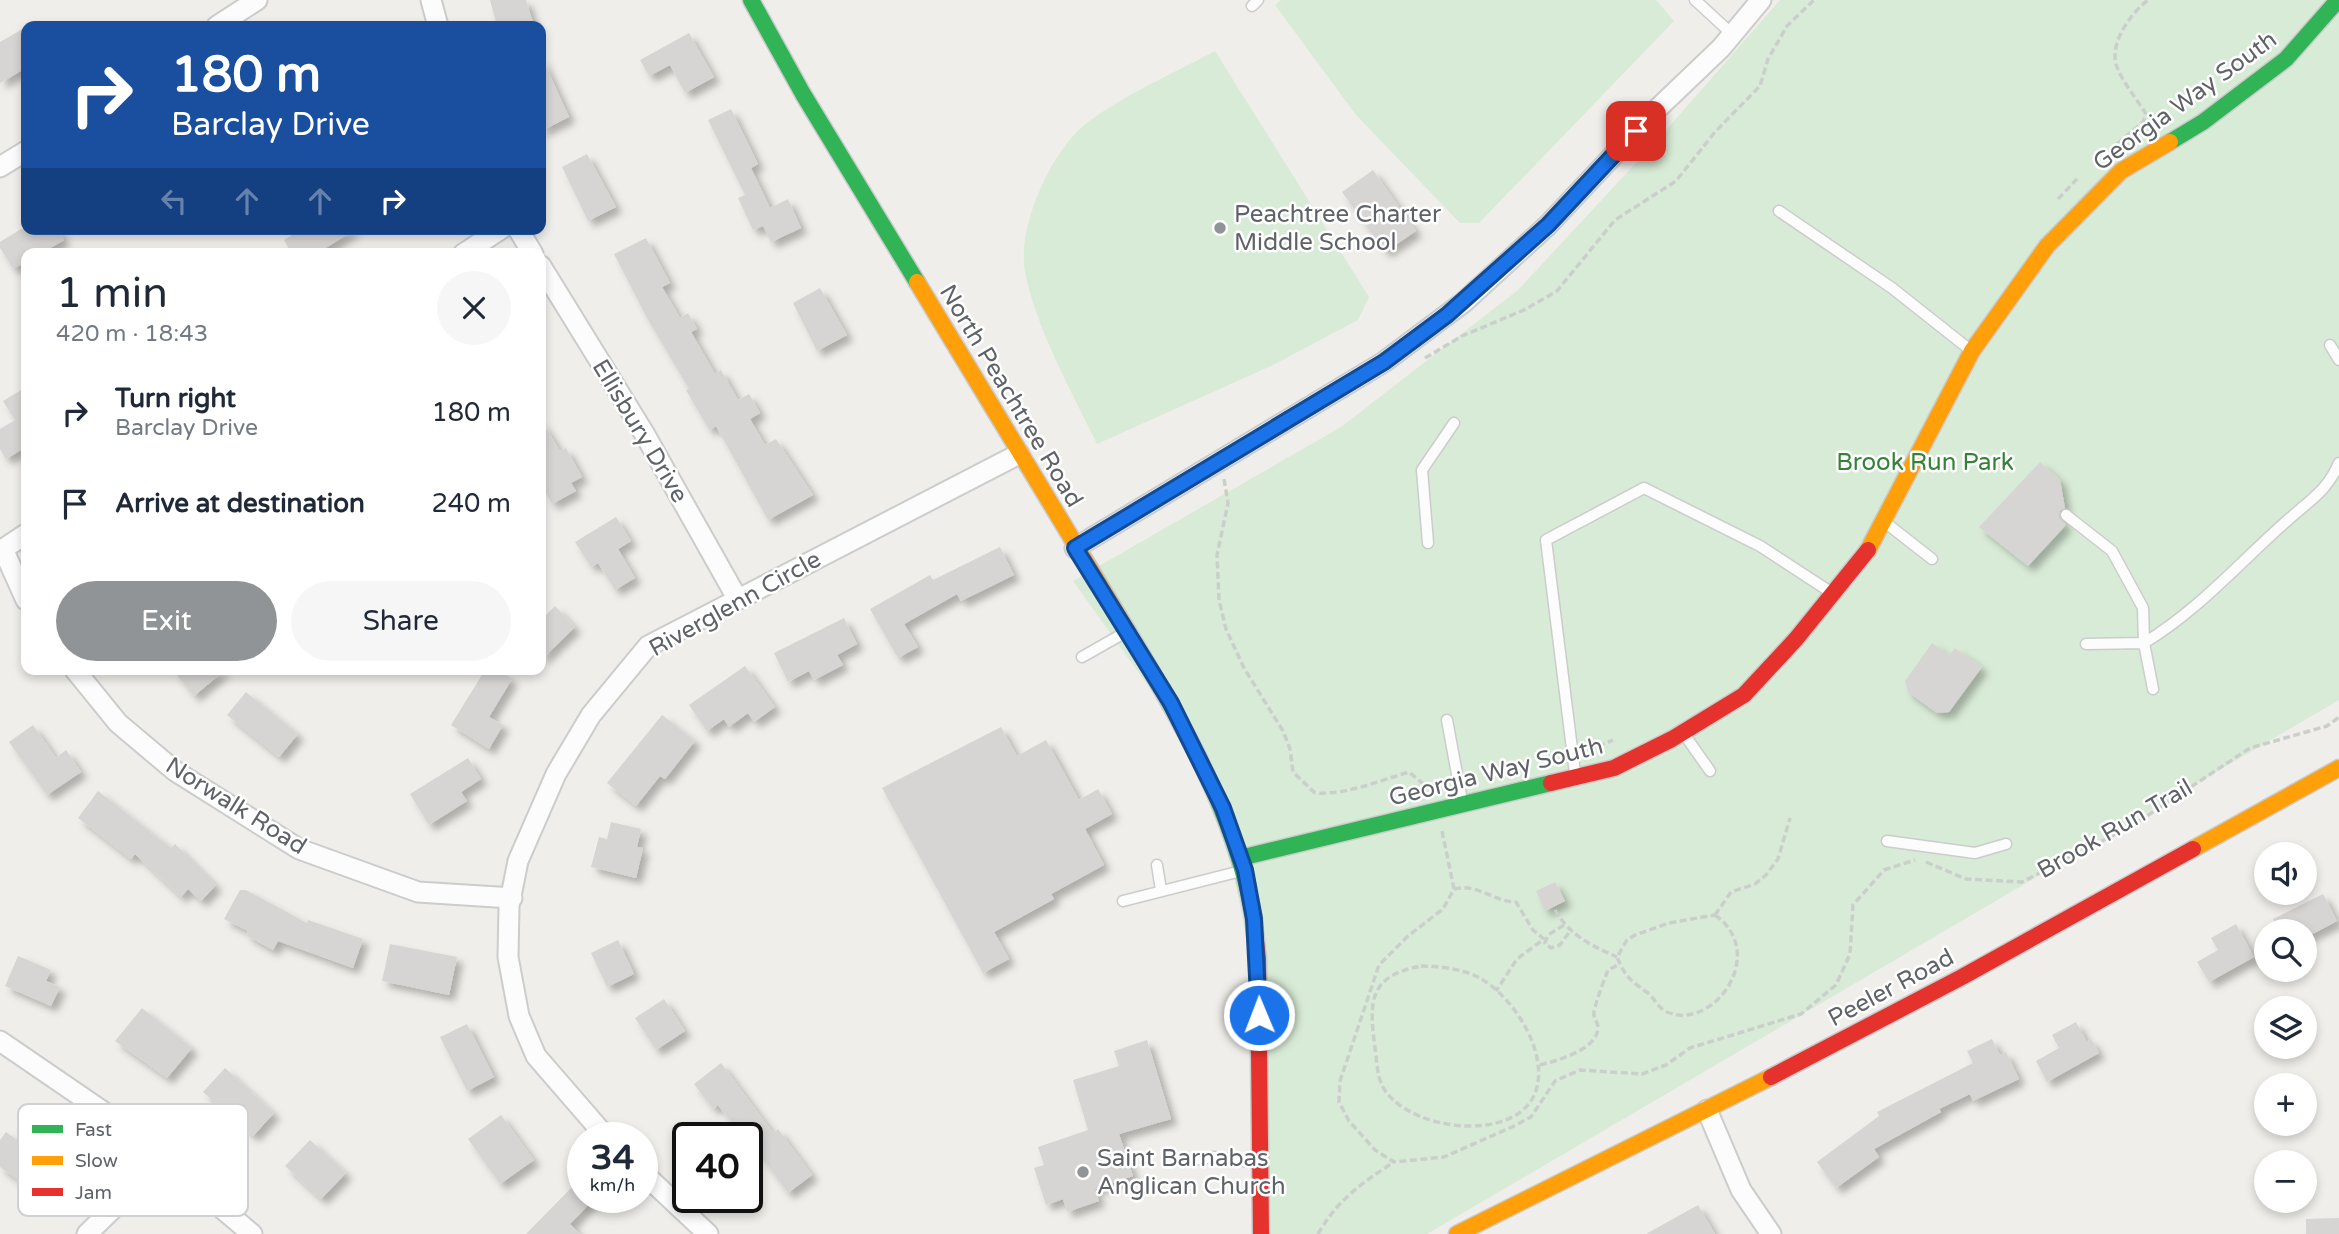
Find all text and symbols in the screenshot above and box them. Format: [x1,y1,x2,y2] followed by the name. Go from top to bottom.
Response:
[2088,25,2282,177] street label: Georgia Way South
[171,46,321,105] text: 180 m
[56,49,147,140] icon: right
[1606,101,1666,161] pin
[171,106,370,144] text: Barclay Drive
[1617,112,1655,150] icon: arrive
[155,182,193,220] icon: left
[228,182,266,220] icon: ahead
[301,182,339,220] icon: ahead
[374,182,412,220] icon: right
[1234,200,1442,257] place label: Peachtree Charter Middle School
[1212,220,1228,236] marker: Peachtree Charter Middle School
[56,268,168,319] text: 1 min
[437,271,511,345] button: close
[933,279,1089,513] street label: North Peachtree Road
[56,320,208,348] text: 420 m · 18:43
[586,354,694,508] street label: Ellisbury Drive
[115,383,236,414] text: Turn right
[56,394,94,432] icon: right
[431,397,511,428] text: 180 m
[115,414,258,442] text: Barclay Drive
[1836,448,2014,477] park label: Brook Run Park
[56,485,94,523] icon: arrive
[115,488,365,519] text: Arrive at destination
[431,488,511,519] text: 240 m
[644,545,826,663] street label: Riverglenn Circle
[56,581,277,661] button: Exit
[291,581,511,661] button: Share
[1386,731,1606,813] street label: Georgia Way South
[160,751,312,861] street label: Norwalk Road
[2032,773,2198,885] street label: Brook Run Trail
[2254,842,2317,1213] map controls
[2254,842,2317,905] button: sound
[2254,919,2317,982] button: search
[1823,943,1959,1033] street label: Peeler Road
[1222,978,1296,1052] position arrow
[2254,996,2317,1059] button: layers
[2254,1073,2317,1136] button: +
[18,1104,248,1216] legend
[75,1119,112,1141] text: Fast
[672,1122,763,1213] speed limit sign: 40
[591,1137,634,1179] text: 34
[1097,1144,1286,1201] place label: Saint Barnabas Anglican Church
[75,1150,118,1172] text: Slow
[2254,1150,2317,1213] button: −
[1075,1164,1091,1180] marker: Saint Barnabas Anglican Church
[590,1174,635,1196] text: km/h
[75,1182,112,1204] text: Jam

